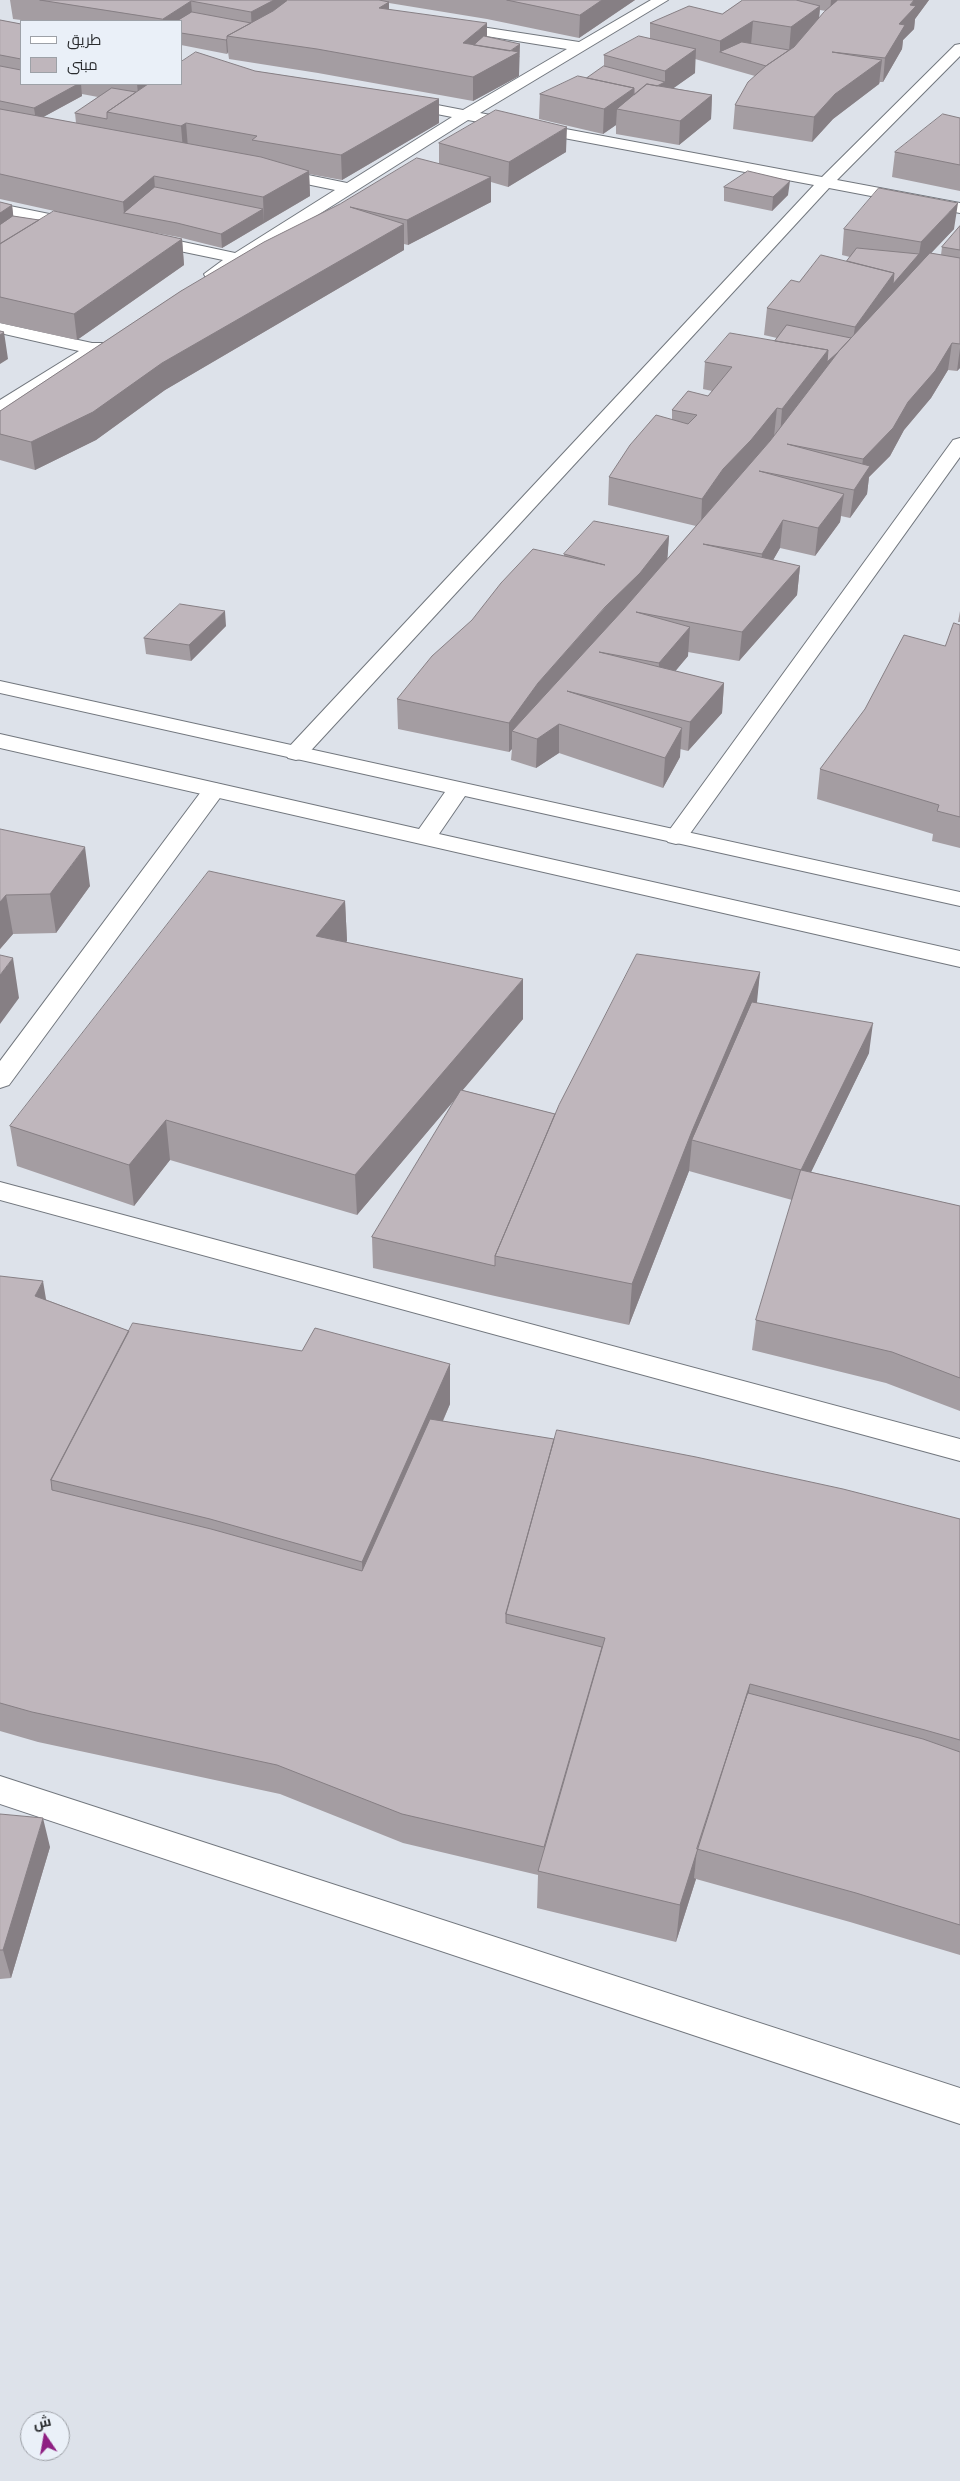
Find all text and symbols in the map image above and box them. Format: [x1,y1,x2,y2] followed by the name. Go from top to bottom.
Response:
[20,20,182,85] legend
[67,29,101,50] text: طريق
[67,54,98,75] text: مبنى
[20,2411,70,2461] north arrow
[31,2411,53,2433] text: ش

